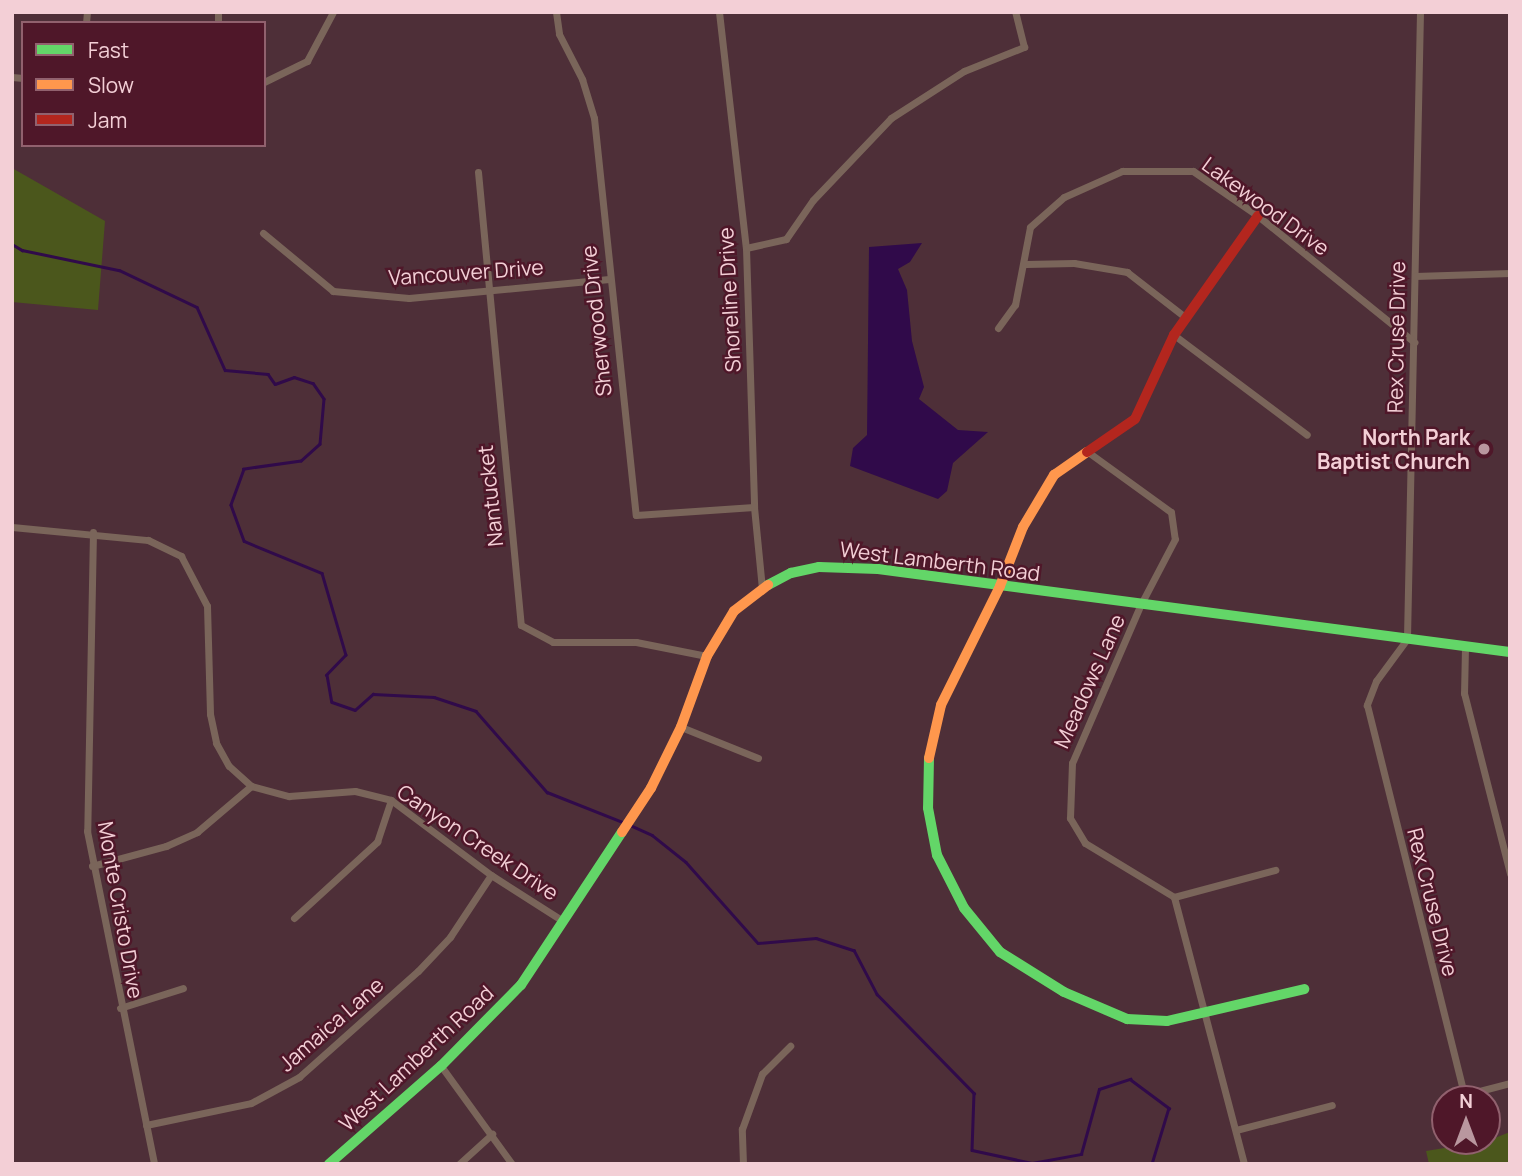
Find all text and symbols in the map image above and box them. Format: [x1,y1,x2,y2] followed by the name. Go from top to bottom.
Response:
[21,21,266,147] legend
[88,36,129,64] text: Fast
[88,71,134,99] text: Slow
[88,106,127,134] text: Jam
[1198,152,1334,260] street label: Lakewood Drive
[713,227,745,373] street label: Shoreline Drive
[576,244,616,398] street label: Sherwood Drive
[388,254,544,290] street label: Vancouver Drive
[1382,261,1410,413] street label: Rex Cruse Drive
[1317,424,1470,474] place label: North Park Baptist Church
[1476,441,1492,457] marker: North Park Baptist Church
[472,444,508,548] street label: Nantucket
[838,536,1042,586] street label: West Lamberth Road
[1048,610,1130,752] street label: Meadows Lane
[393,779,563,905] street label: Canyon Creek Drive
[93,820,149,1000] street label: Monte Cristo Drive
[1402,825,1464,979] street label: Rex Cruse Drive
[274,972,388,1076] street label: Jamaica Lane
[334,980,498,1136] street label: West Lamberth Road
[1431,1085,1501,1155] north arrow
[1459,1088,1473,1114] text: N

